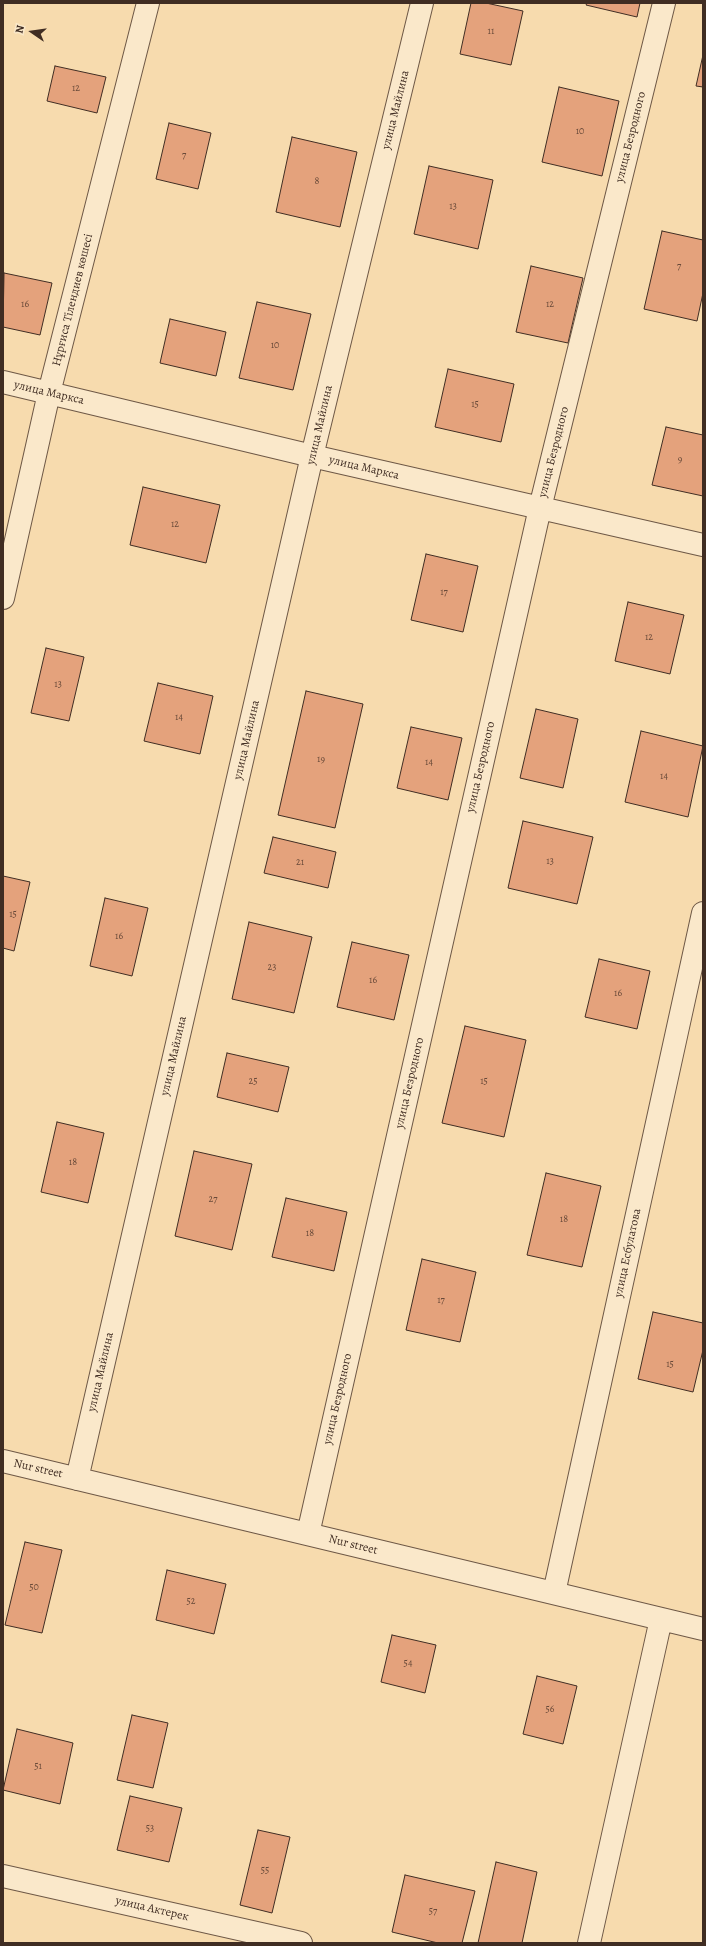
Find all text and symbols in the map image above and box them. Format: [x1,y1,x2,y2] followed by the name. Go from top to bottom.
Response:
[12,12,52,52] north arrow
[12,24,28,35] text: N
[488,26,494,38] house number: 11
[379,69,413,151] street label: улица Майлина
[72,83,80,95] house number: 12
[613,90,649,184] street label: улица Безродного
[576,126,584,138] house number: 10
[182,150,186,162] house number: 7
[315,176,319,188] house number: 8
[449,201,457,213] house number: 13
[50,232,96,368] street label: Нұрғиса Тілендиев көшесі
[677,261,681,273] house number: 7
[21,299,29,311] house number: 16
[546,299,554,311] house number: 12
[271,340,279,352] house number: 10
[13,378,85,408] street label: улица Маркса
[304,384,336,466] street label: улица Майлина
[471,399,479,411] house number: 15
[536,405,572,499] street label: улица Безродного
[328,453,400,483] street label: улица Маркса
[678,454,682,466] house number: 9
[171,519,179,531] house number: 12
[440,587,448,599] house number: 17
[645,632,653,644] house number: 12
[54,679,62,691] house number: 13
[231,699,263,781] street label: улица Майлина
[175,712,183,724] house number: 14
[464,720,498,814] street label: улица Безродного
[317,754,325,766] house number: 19
[425,757,433,769] house number: 14
[660,771,668,783] house number: 14
[546,856,554,868] house number: 13
[296,857,304,869] house number: 21
[9,909,17,921] house number: 15
[115,931,123,943] house number: 16
[268,962,276,974] house number: 23
[369,975,377,987] house number: 16
[614,988,622,1000] house number: 16
[158,1015,190,1097] street label: улица Майлина
[393,1036,427,1130] street label: улица Безродного
[248,1076,258,1088] house number: 25
[480,1076,488,1088] house number: 15
[69,1157,77,1169] house number: 18
[209,1194,217,1206] house number: 27
[612,1207,644,1299] street label: улица Есбулатова
[560,1214,568,1226] house number: 18
[306,1228,314,1240] house number: 18
[437,1295,445,1307] house number: 17
[85,1331,117,1413] street label: улица Майлина
[321,1352,355,1446] street label: улица Безродного
[666,1359,674,1371] house number: 15
[12,1456,64,1482] street label: Nur street
[327,1532,379,1558] street label: Nur street
[29,1582,39,1594] house number: 50
[186,1596,196,1608] house number: 52
[404,1658,412,1670] house number: 54
[546,1704,554,1716] house number: 56
[34,1761,42,1773] house number: 51
[146,1823,154,1835] house number: 53
[261,1865,269,1877] house number: 55
[114,1894,190,1924] street label: улица Актерек
[429,1906,437,1918] house number: 57

